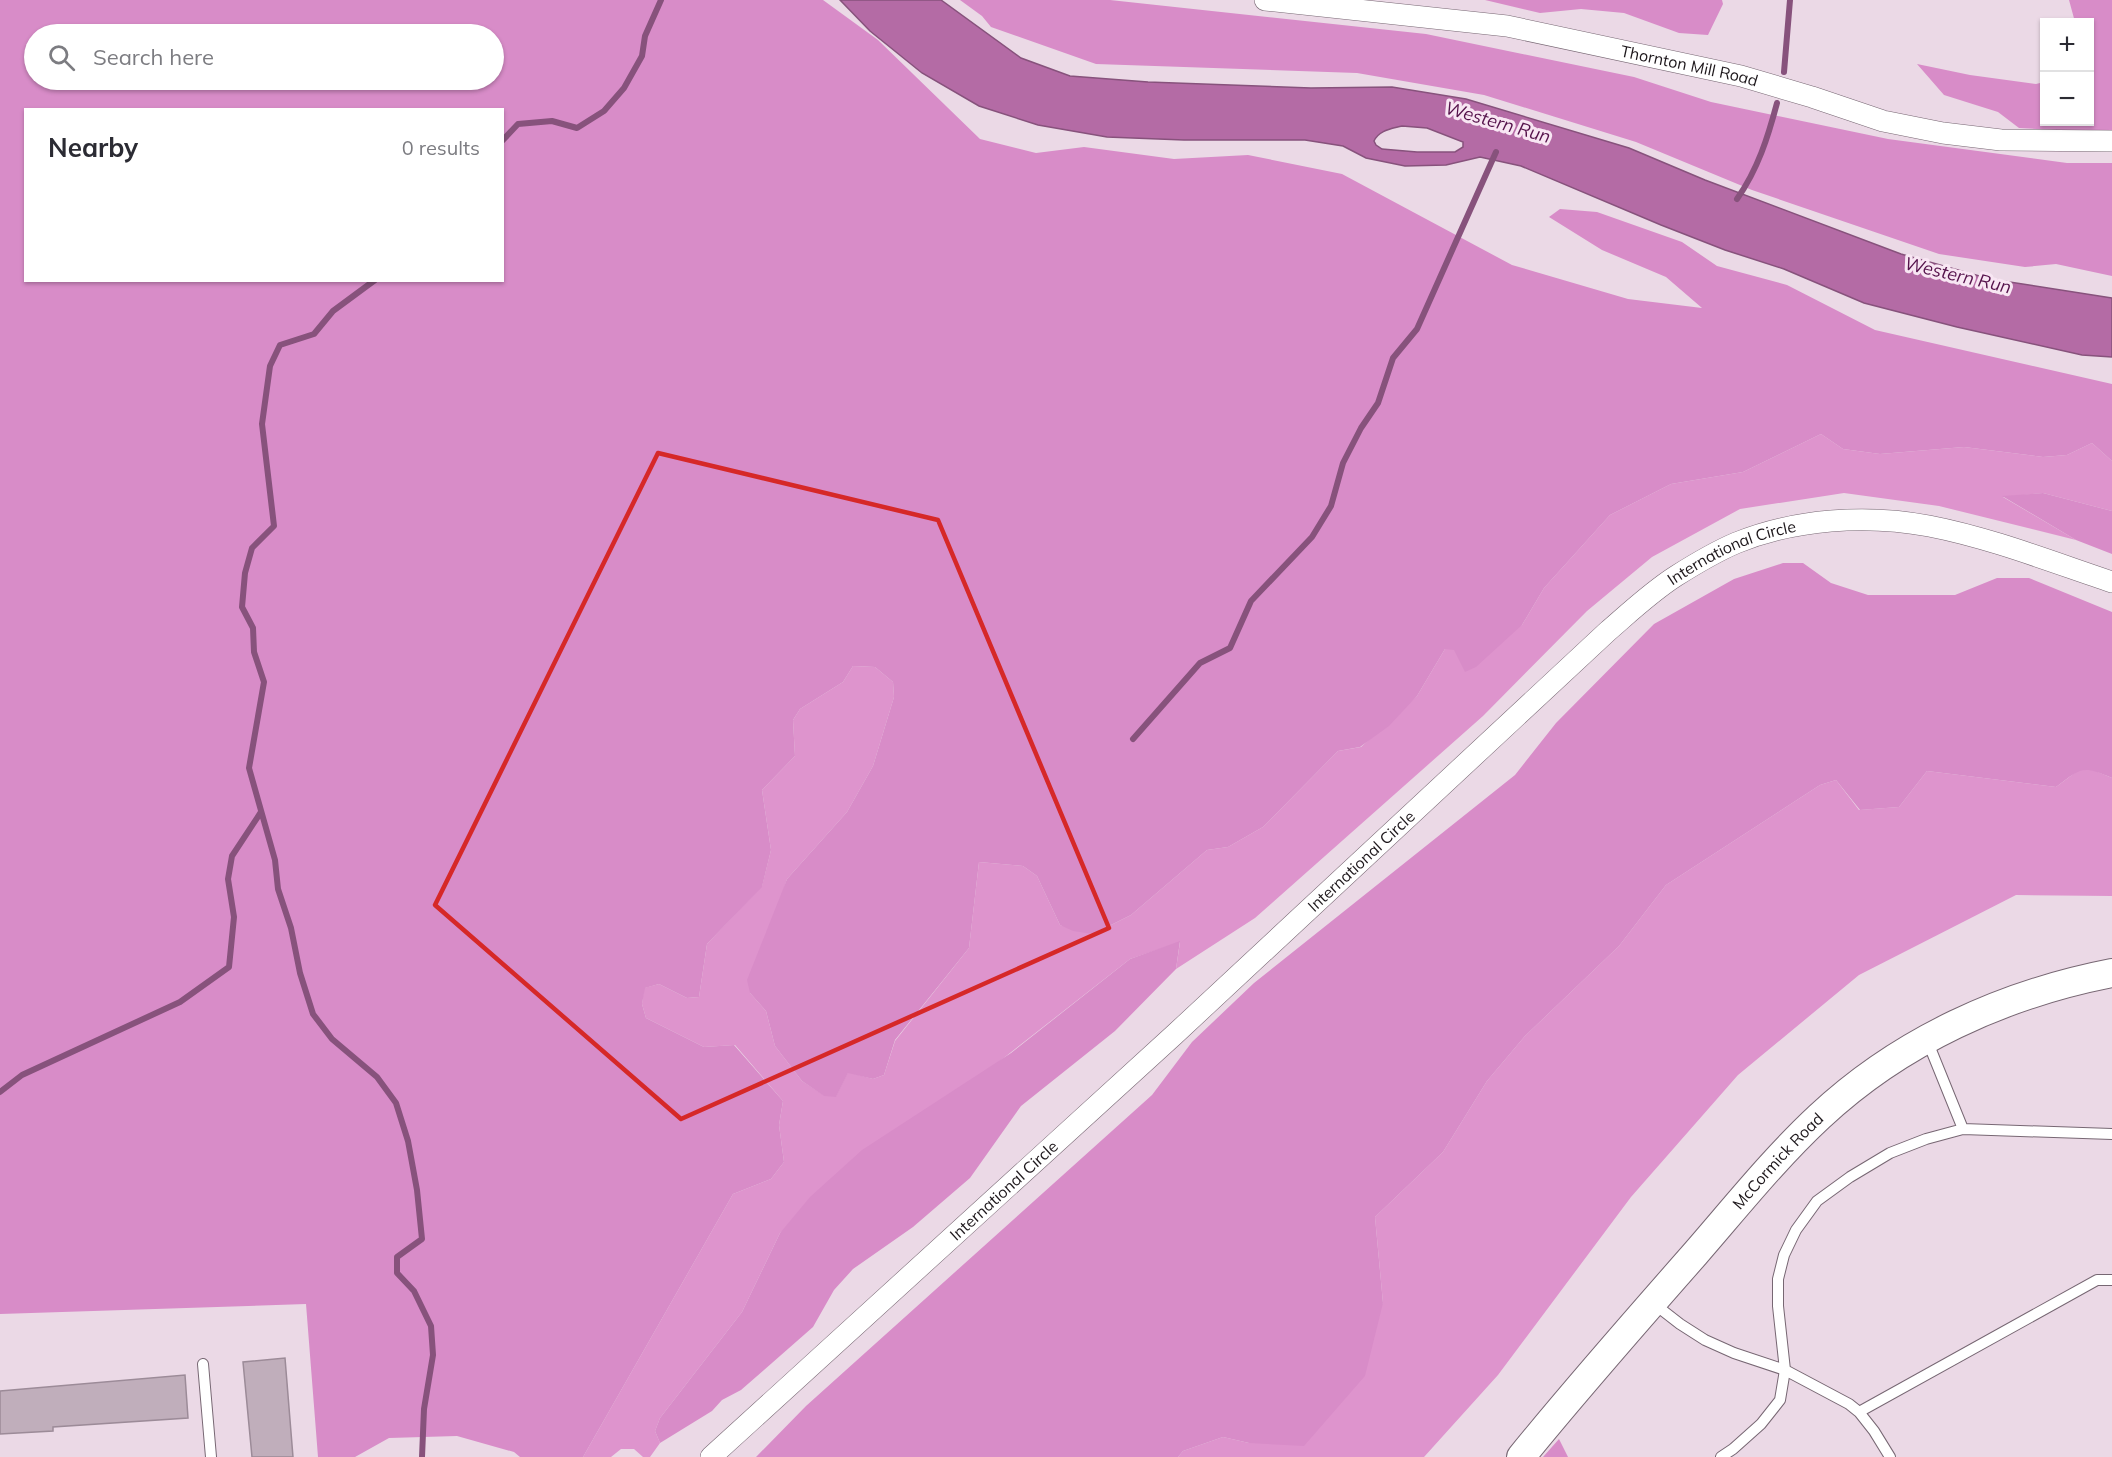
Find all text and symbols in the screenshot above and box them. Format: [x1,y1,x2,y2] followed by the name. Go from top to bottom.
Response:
[2040,18,2094,126] map controls
[2040,18,2094,72] button: +
[24,24,504,90] search box
[45,41,78,74] icon: search
[1619,41,1761,91] street label: Thornton Mill Road
[93,43,214,71] text: Search here
[2040,72,2094,126] button: −
[1443,96,1553,148] water label: Western Run
[48,131,138,164] text: Nearby
[402,135,480,160] text: 0 results
[1902,252,2014,298] water label: Western Run
[1663,516,1797,589] street label: International Circle
[1303,806,1419,916] street label: International Circle
[1728,1108,1827,1213] street label: McCormick Road
[946,1136,1062,1244] street label: International Circle

